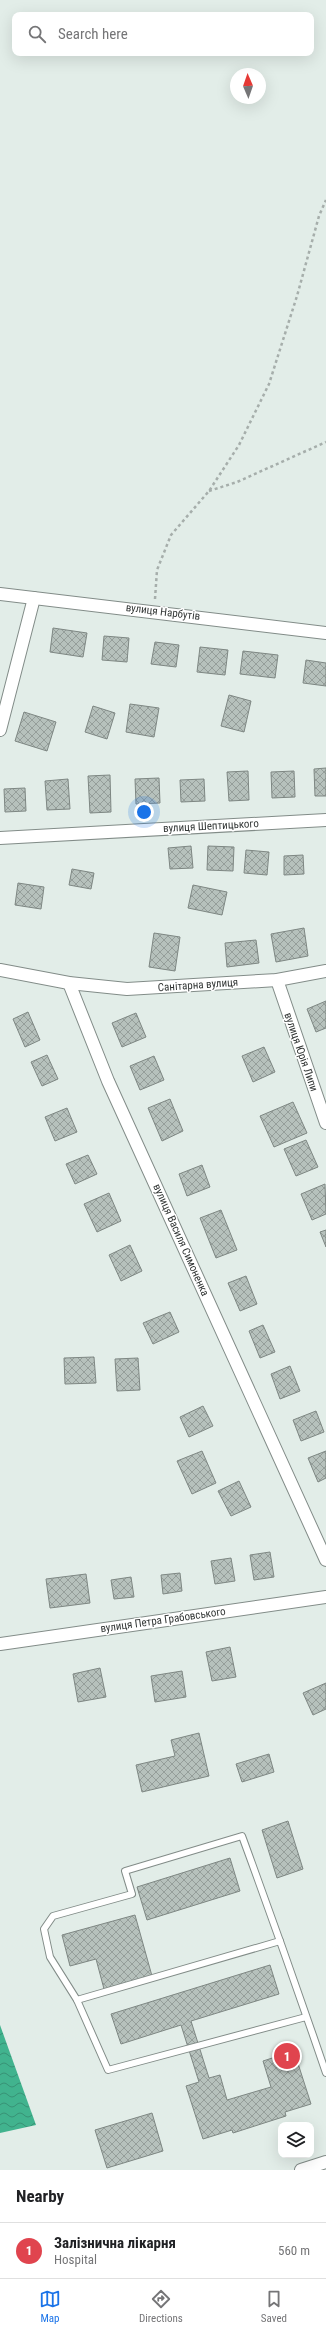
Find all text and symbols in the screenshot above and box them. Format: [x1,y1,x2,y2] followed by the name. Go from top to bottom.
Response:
[12,12,314,56] search box
[26,23,48,45] icon: search
[58,25,128,43] text: Search here
[230,68,266,104] north arrow
[125,601,201,623] street label: вулиця Нарбутів
[134,802,154,822] your location
[163,817,260,835] street label: вулиця Шептицького
[157,976,239,994] street label: Санітарна вулиця
[281,1011,321,1093] street label: вулиця Юрія Липи
[150,1182,212,1298] street label: вулиця Василя Симоненка
[99,1605,227,1635] street label: вулиця Петра Грабовського
[274,2041,300,2071] pin: 1
[278,2122,314,2158] map controls
[278,2122,314,2158] button: layers
[16,2186,64,2206] text: Nearby
[54,2234,176,2252] text: Залізнична лікарня
[26,2243,32,2258] text: 1
[278,2243,310,2258] text: 560 m
[54,2252,97,2267] text: Hospital
[39,2288,61,2325] tab: Map
[139,2288,183,2325] tab: Directions
[261,2288,287,2325] tab: Saved

